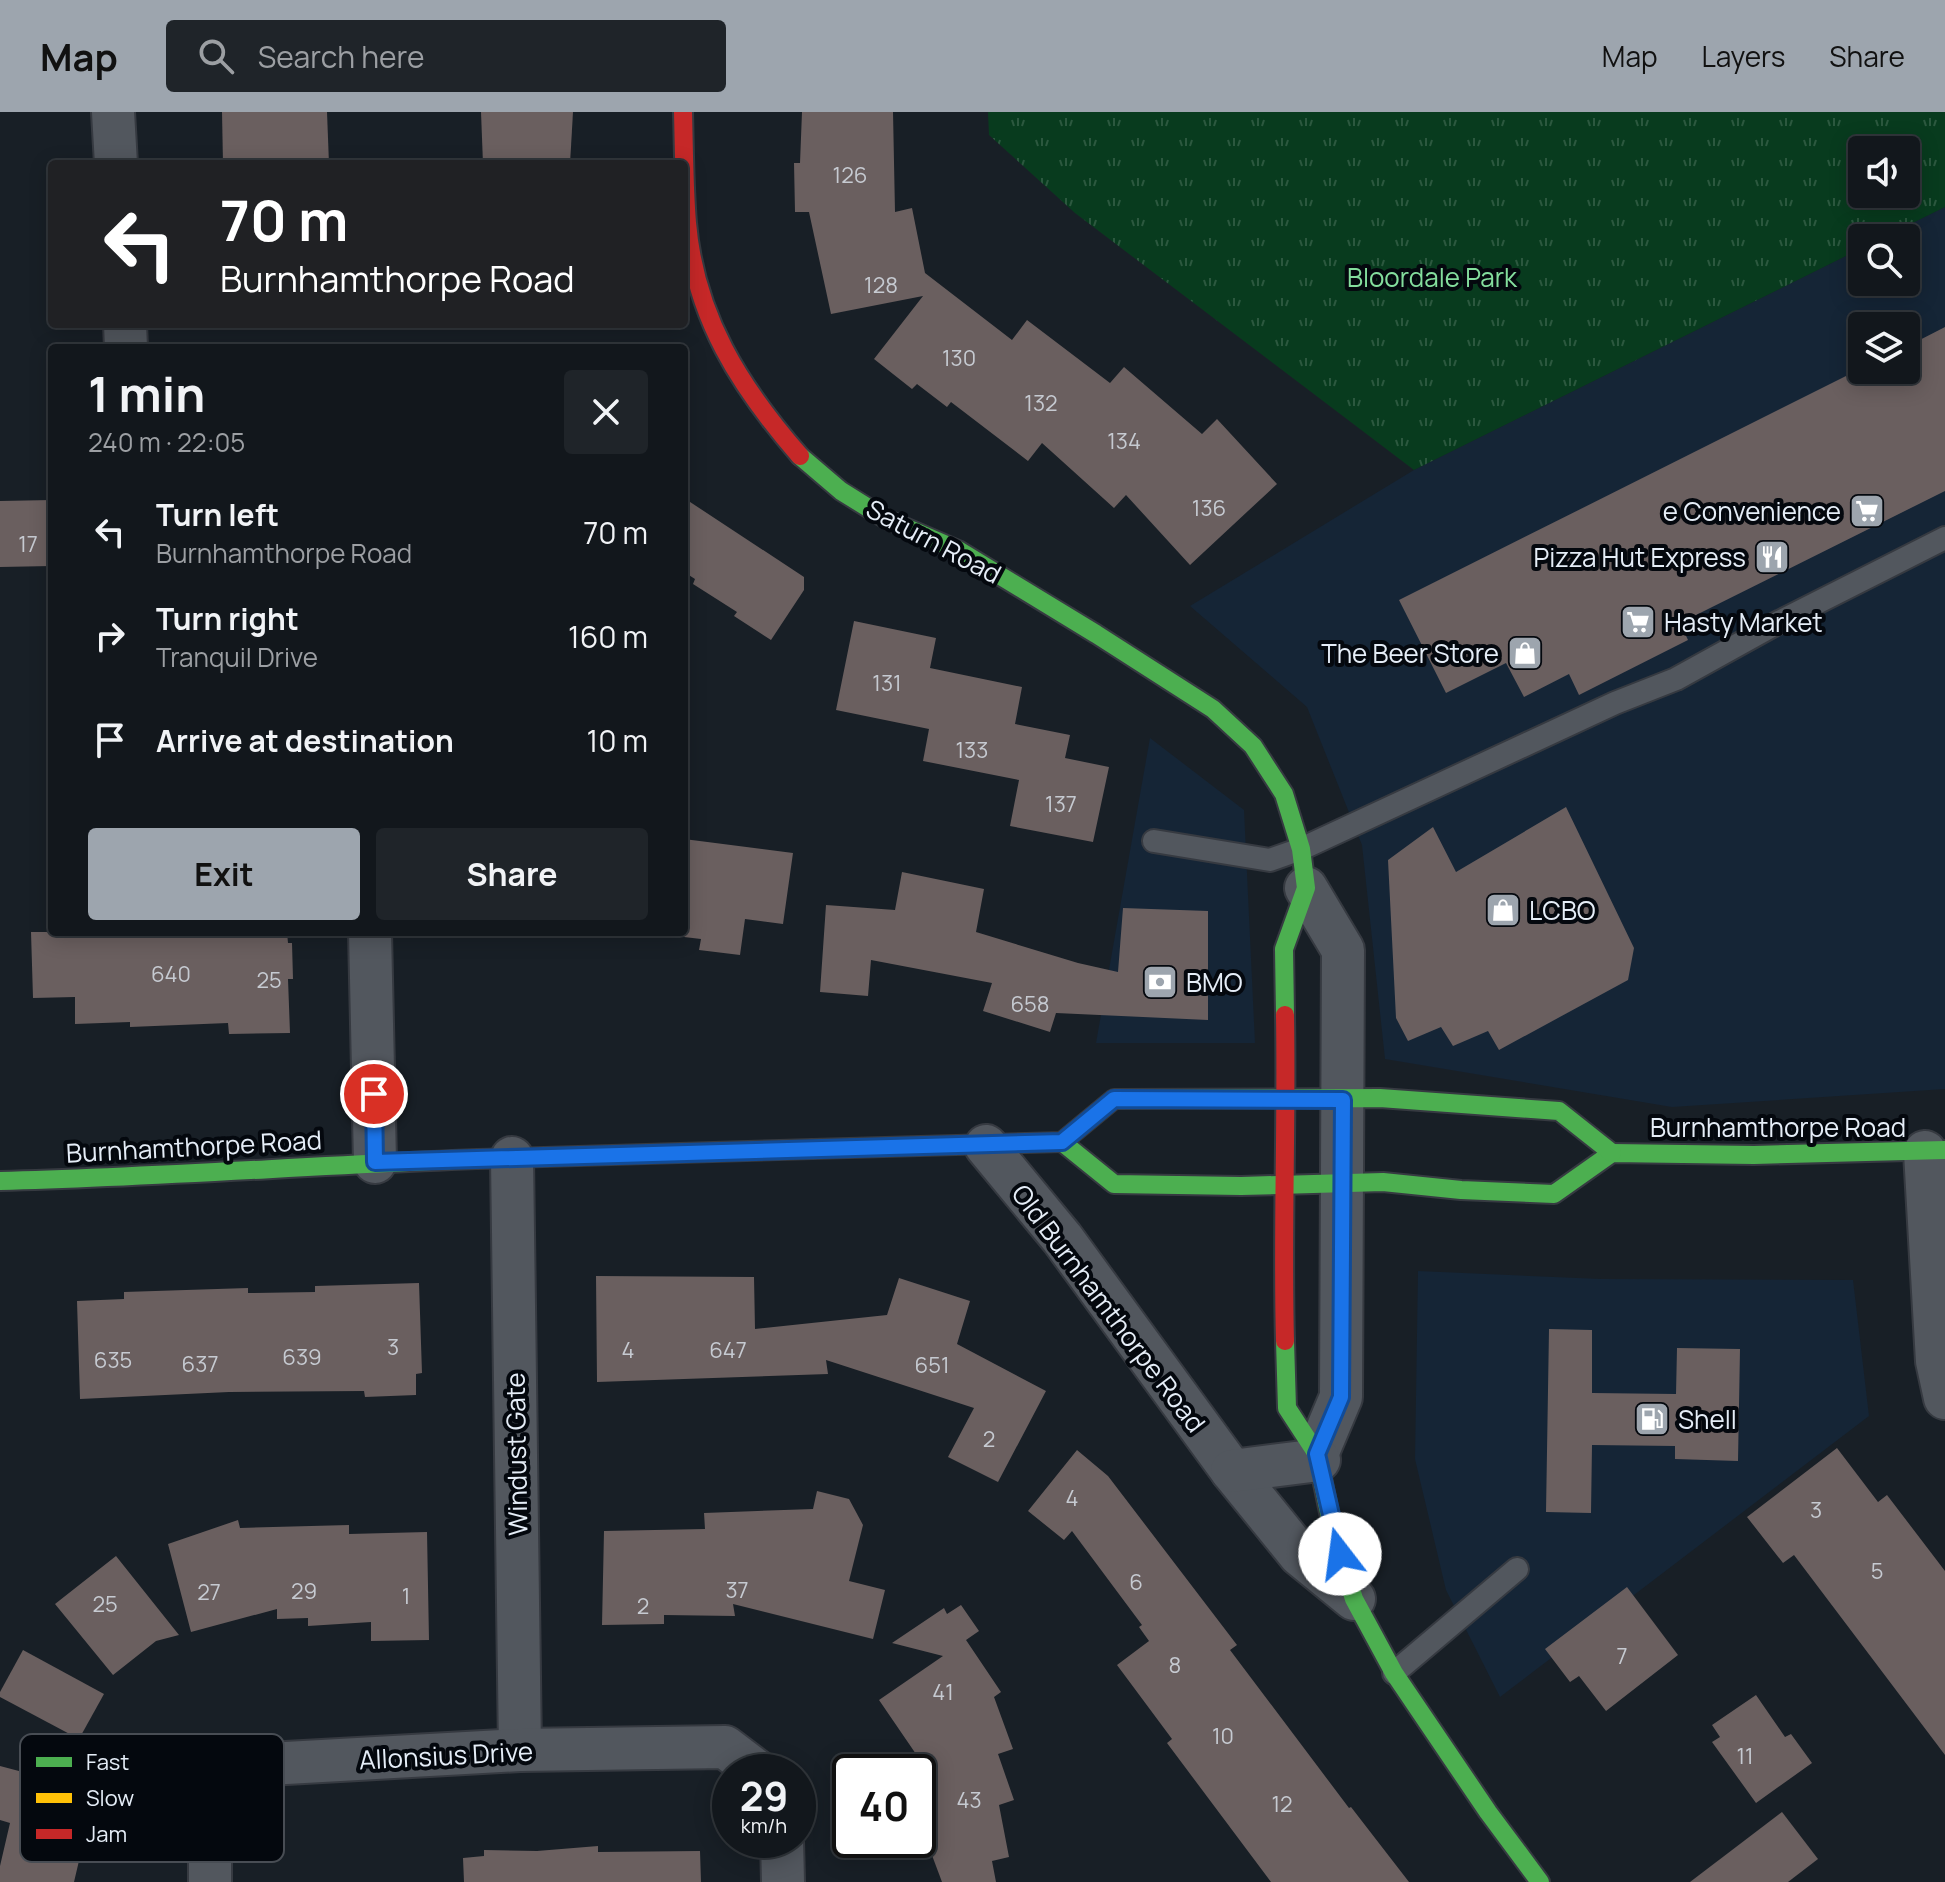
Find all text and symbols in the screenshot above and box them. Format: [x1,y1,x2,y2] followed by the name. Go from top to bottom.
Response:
[166,20,726,92] search box
[40,30,118,82] text: Map
[194,34,238,78] icon: search
[258,36,425,77] text: Search here
[1602,37,1658,75] text: Map
[1702,37,1785,75] text: Layers
[1829,37,1905,75] text: Share
[1848,136,1920,384] map controls
[1848,136,1920,208] button: sound
[833,160,867,190] house number: 126
[220,181,348,258] text: 70 m
[88,192,192,296] icon: left
[1848,224,1920,296] button: search
[220,254,575,303] text: Burnhamthorpe Road
[1347,259,1518,295] park label: Bloordale Park
[864,270,898,300] house number: 128
[1848,312,1920,384] button: layers
[942,343,976,373] house number: 130
[88,361,205,426] text: 1 min
[564,370,648,454] button: close
[1024,388,1058,418] house number: 132
[88,424,245,460] text: 240 m · 22:05
[1107,426,1141,456] house number: 134
[860,490,1008,592] street label: Saturn Road
[1848,492,1886,530] supermarket icon: e Convenience
[1192,493,1226,523] house number: 136
[1663,493,1841,529] place label: e Convenience
[156,494,279,535] text: Turn left
[88,510,132,554] icon: left
[583,512,648,553] text: 70 m
[18,529,38,559] house number: 17
[156,535,412,571] text: Burnhamthorpe Road
[1753,538,1791,576] restaurant icon: Pizza Hut Express
[1533,539,1746,575] place label: Pizza Hut Express
[156,598,299,639] text: Turn right
[1619,603,1657,641] supermarket icon: Hasty Market
[1664,604,1823,640] place label: Hasty Market
[88,614,132,658] icon: right
[568,616,648,657] text: 160 m
[1506,634,1544,672] shop icon: The Beer Store
[1321,635,1499,671] place label: The Beer Store
[156,639,318,675] text: Tranquil Drive
[872,668,902,698] house number: 131
[88,718,132,762] icon: arrive
[156,720,454,761] text: Arrive at destination
[587,720,648,761] text: 10 m
[956,735,988,765] house number: 133
[1045,789,1077,819] house number: 137
[88,828,360,920] button: Exit
[376,828,648,920] button: Share
[1484,891,1522,929] shop icon: LCBO
[1529,892,1596,928] place label: LCBO
[151,959,191,989] house number: 640
[1141,963,1179,1001] bank icon: BMO
[1186,964,1243,1000] place label: BMO
[256,965,282,995] house number: 25
[1010,989,1050,1019] house number: 658
[340,1060,408,1128] pin
[352,1072,396,1116] icon: arrive
[1650,1109,1906,1145] street label: Burnhamthorpe Road
[65,1121,323,1171] street label: Burnhamthorpe Road
[1004,1177,1214,1439] street label: Old Burnhamthorpe Road
[387,1332,399,1362] house number: 3
[622,1335,634,1365] house number: 4
[709,1335,747,1365] house number: 647
[282,1342,322,1372] house number: 639
[94,1345,132,1375] house number: 635
[182,1349,218,1379] house number: 637
[915,1350,949,1380] house number: 651
[497,1372,535,1536] street label: Windust Gate
[1633,1400,1671,1438] fuel station icon: Shell
[1678,1401,1737,1437] place label: Shell
[983,1424,995,1454] house number: 2
[1066,1483,1078,1513] house number: 4
[1810,1495,1822,1525] house number: 3
[1298,1512,1382,1596] position arrow
[1871,1556,1883,1586] house number: 5
[1129,1567,1143,1597] house number: 6
[725,1575,749,1605] house number: 37
[291,1576,317,1606] house number: 29
[197,1577,221,1607] house number: 27
[402,1581,410,1611] house number: 1
[92,1589,118,1619] house number: 25
[637,1591,649,1621] house number: 2
[1616,1641,1628,1671] house number: 7
[1169,1650,1181,1680] house number: 8
[932,1677,954,1707] house number: 41
[1212,1721,1234,1751] house number: 10
[358,1732,534,1778] street label: Allonsius Drive
[20,1734,284,1862] legend
[1736,1741,1754,1771] house number: 11
[86,1747,129,1777] text: Fast
[832,1754,936,1858] speed limit sign: 40
[740,1768,788,1823] text: 29
[86,1783,134,1813] text: Slow
[956,1785,982,1815] house number: 43
[1271,1789,1293,1819] house number: 12
[741,1812,787,1839] text: km/h
[86,1819,127,1849] text: Jam

